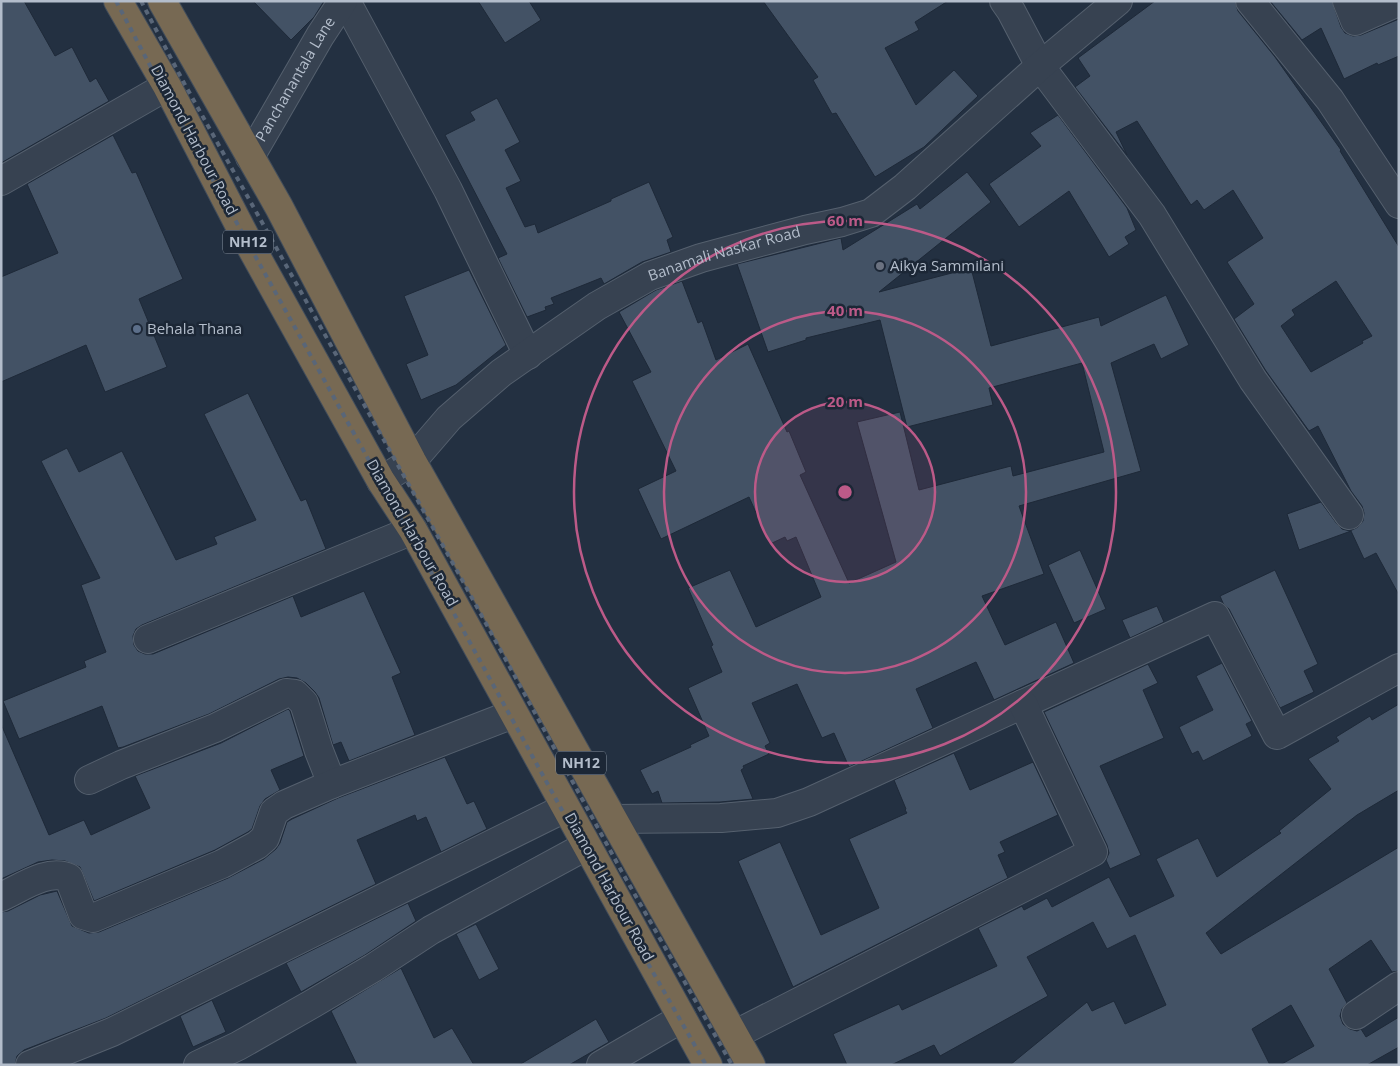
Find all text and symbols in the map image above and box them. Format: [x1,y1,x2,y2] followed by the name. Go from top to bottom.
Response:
[250,12,339,145] street label: Panchanantala Lane
[147,61,243,218] street label: Diamond Harbour Road
[827,210,863,230] text: 60 m
[645,221,802,285] street label: Banamali Naskar Road
[223,230,273,253] road number: NH12
[890,255,1004,275] place label: Aikya Sammilani
[874,260,886,272] marker: Aikya Sammilani
[827,300,863,320] text: 40 m
[147,318,242,338] place label: Behala Thana
[131,323,143,335] marker: Behala Thana
[827,391,863,411] text: 20 m
[362,455,463,610] street label: Diamond Harbour Road
[836,483,854,501] centre of rings
[556,751,606,774] road number: NH12
[561,809,659,964] street label: Diamond Harbour Road

